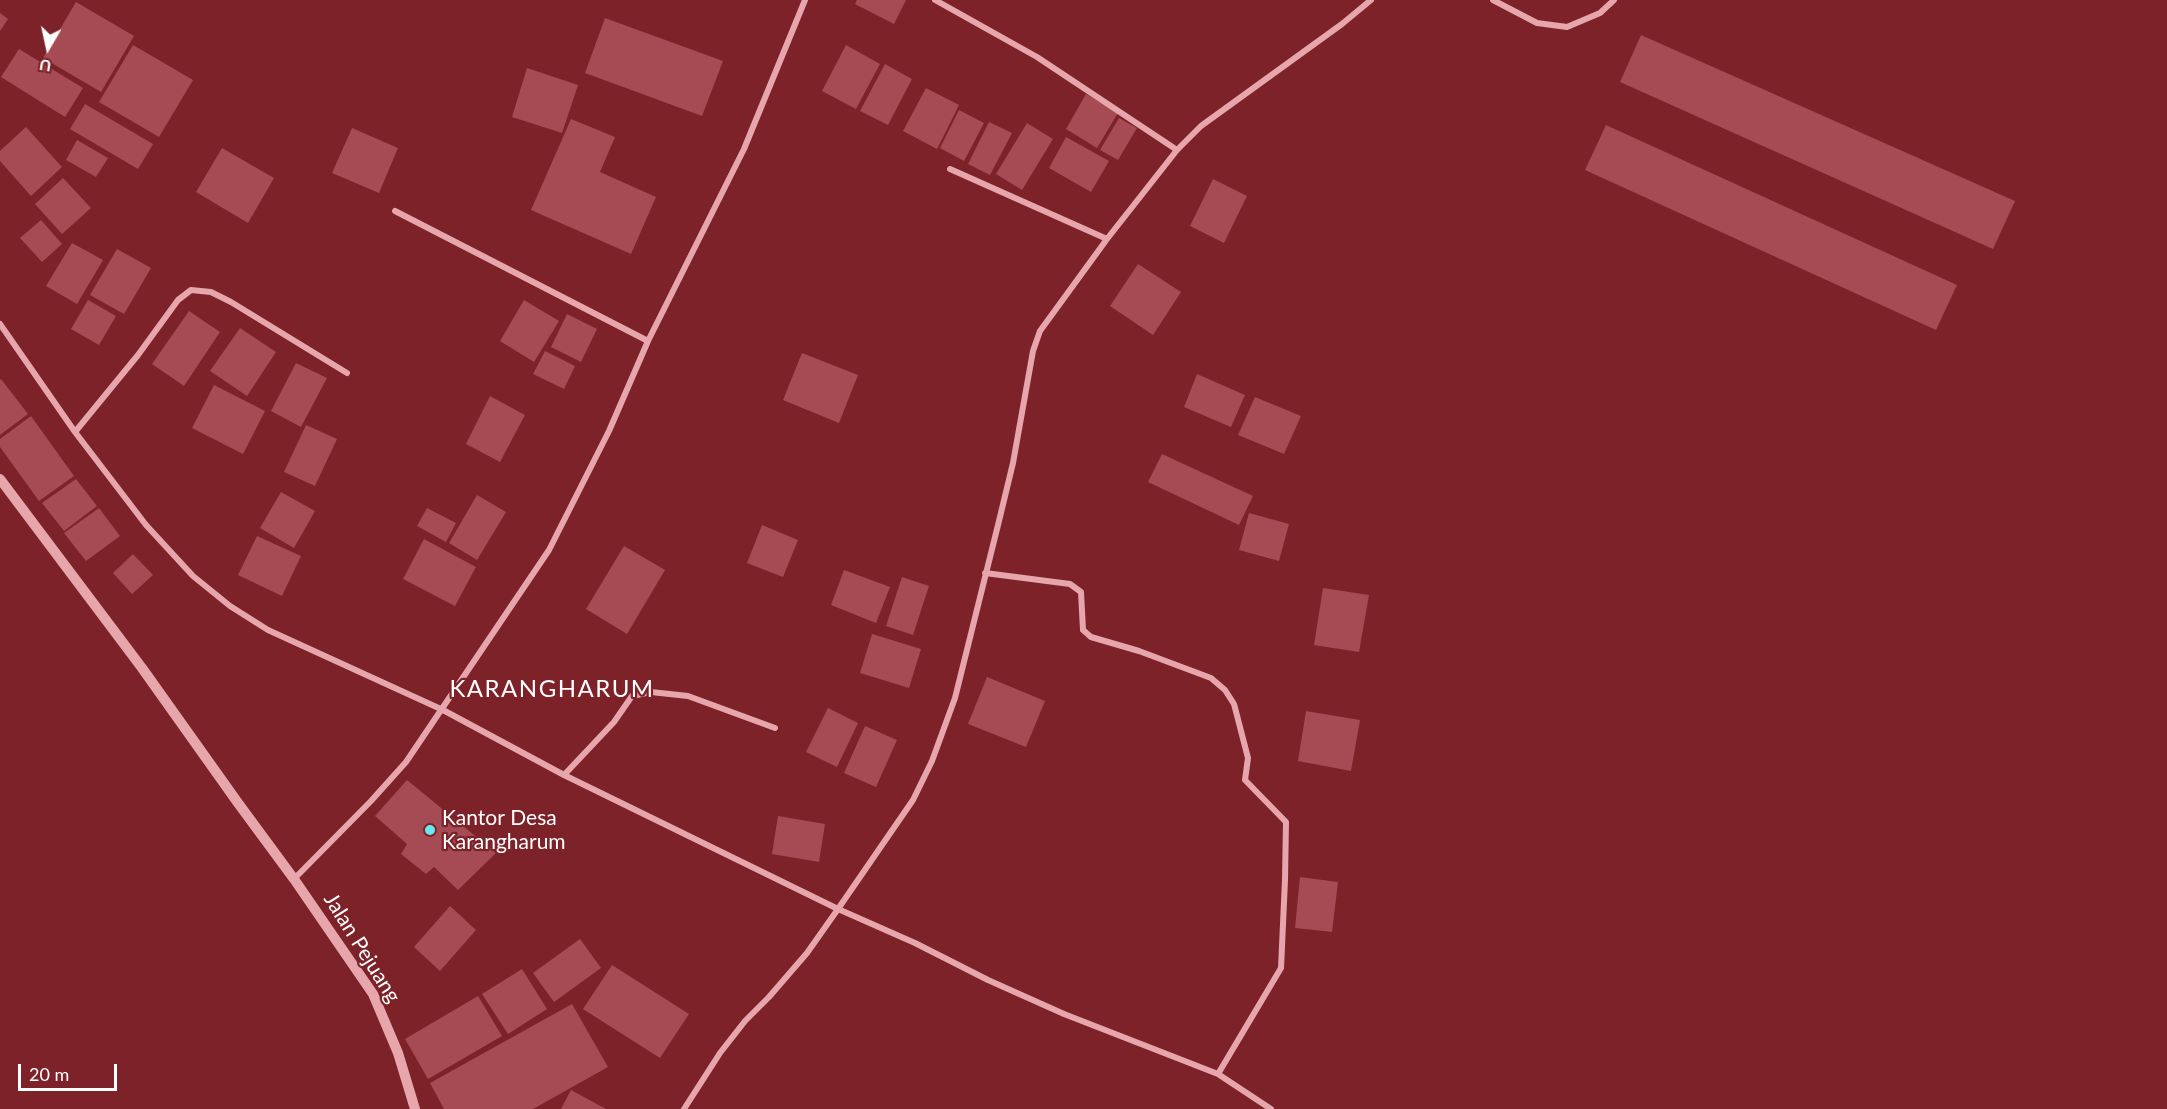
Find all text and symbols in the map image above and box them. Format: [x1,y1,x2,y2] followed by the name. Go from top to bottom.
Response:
[18,18,78,78] north arrow
[38,56,52,77] text: U
[449,675,655,703] district label: KARANGHARUM
[442,805,566,855] place label: Kantor Desa Karangharum
[423,823,437,837] marker: Kantor Desa Karangharum
[318,889,406,1007] street label: Jalan Pejuang
[21,1052,120,1090] scale bar
[29,1063,69,1085] text: 20 m

